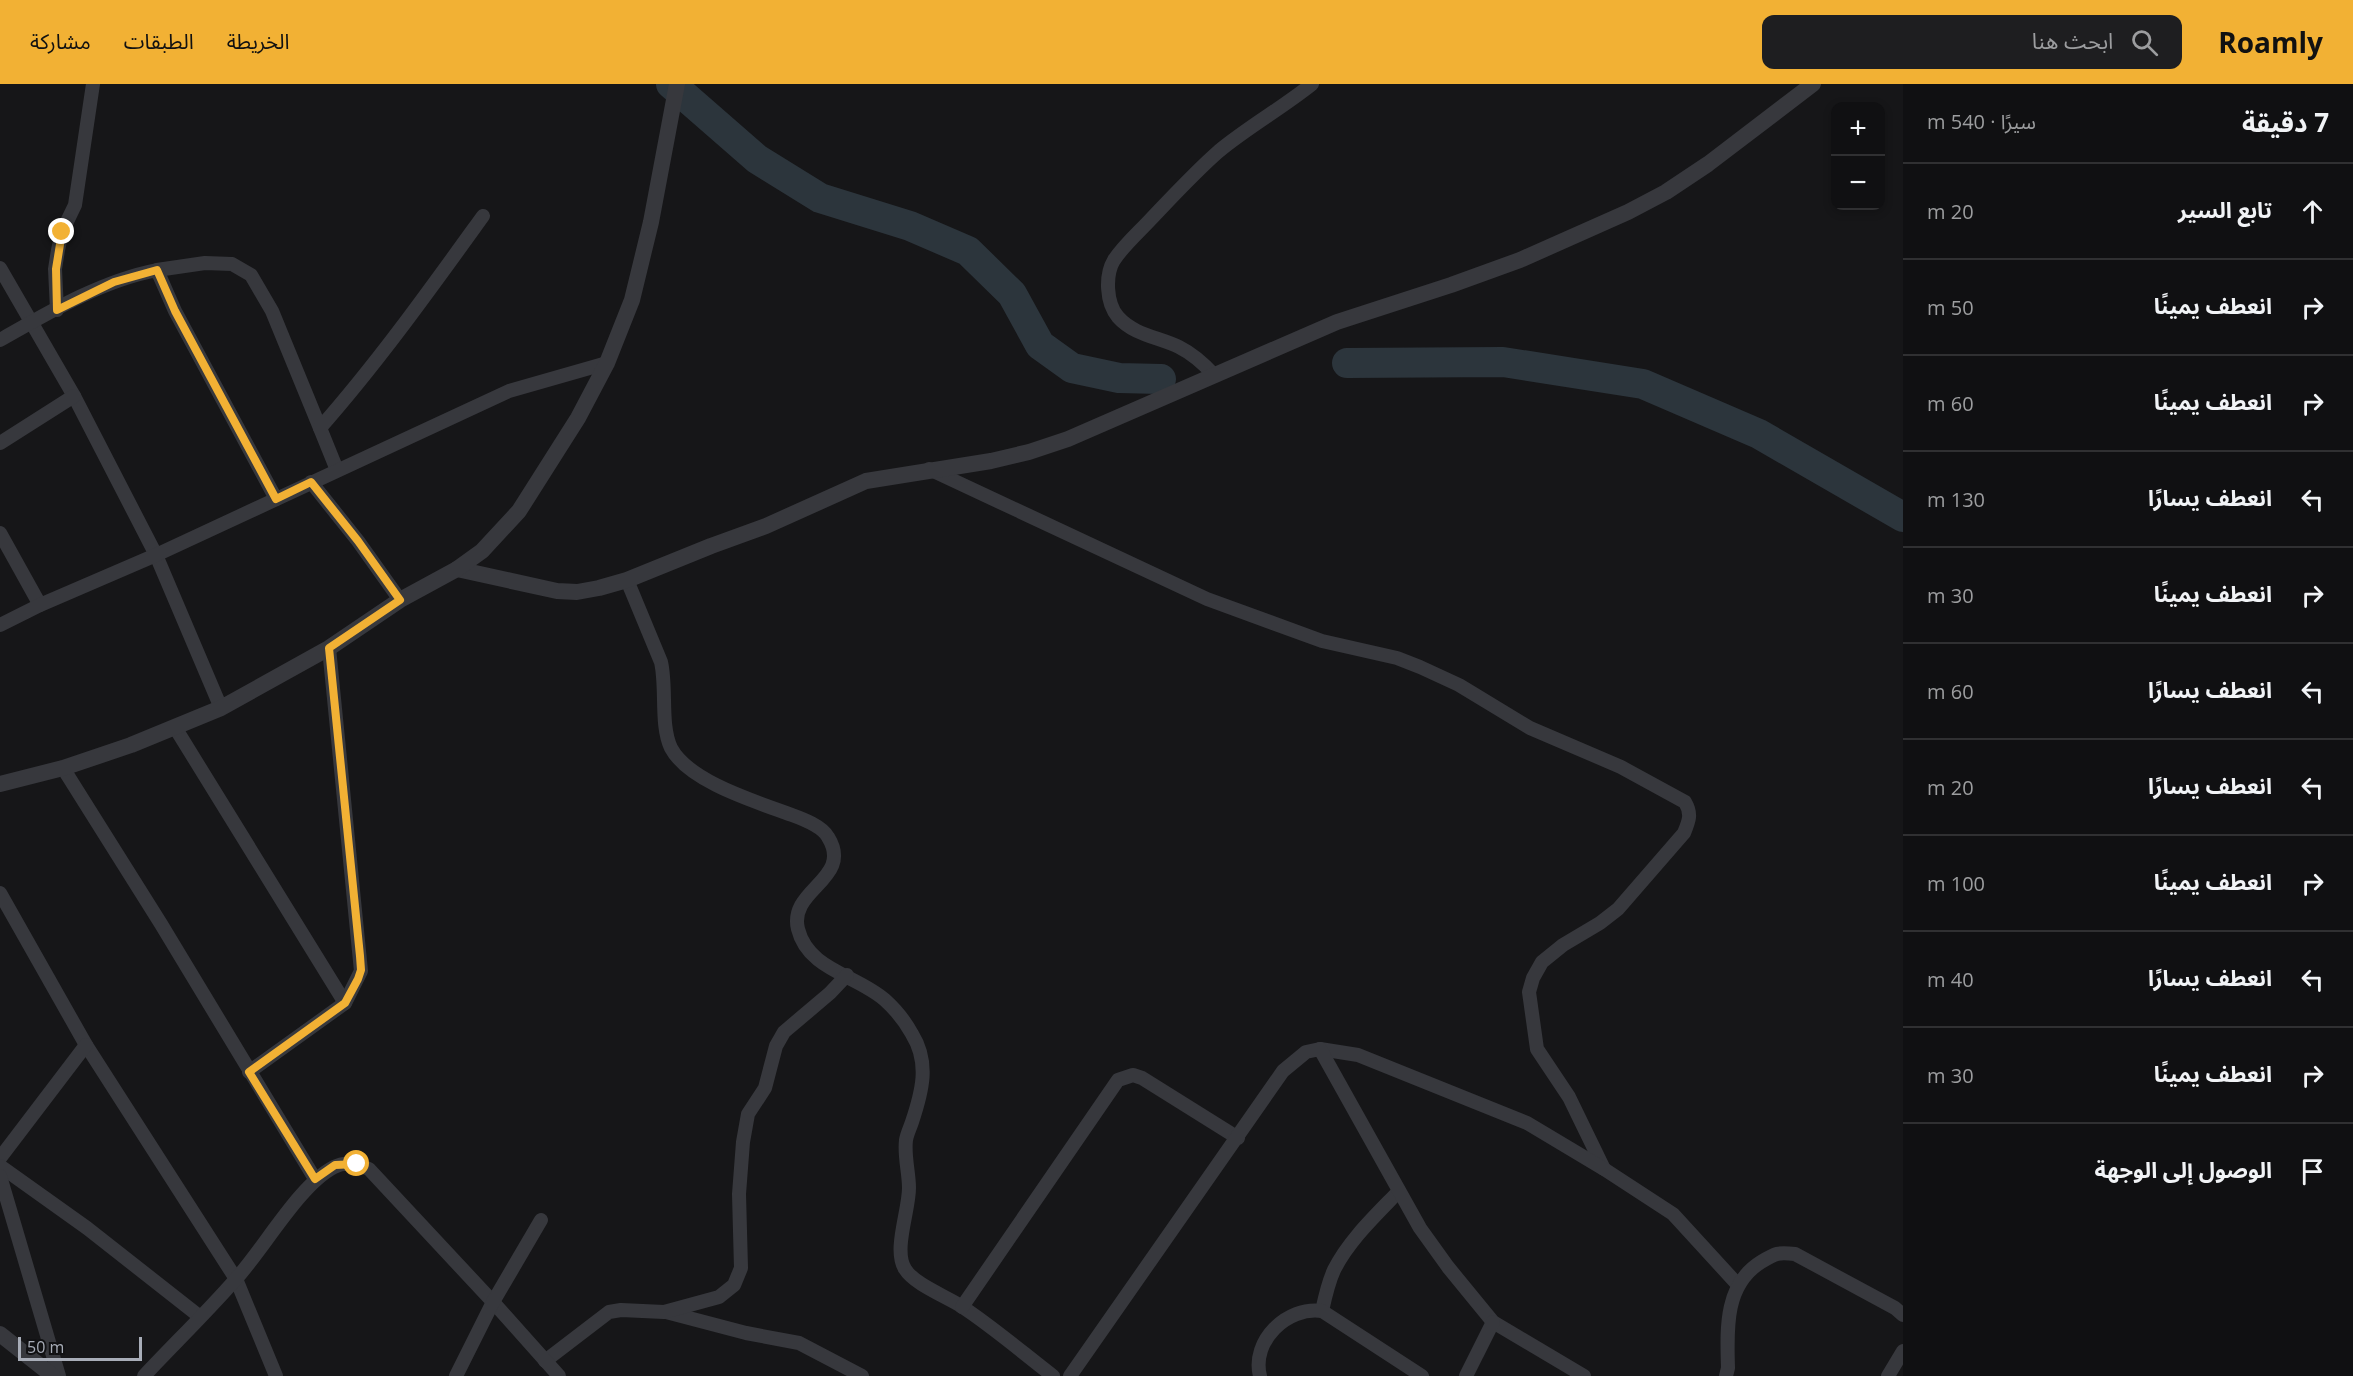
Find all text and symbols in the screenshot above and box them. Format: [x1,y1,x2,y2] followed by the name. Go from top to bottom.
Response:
[1762,15,2182,69] search box
[2218,23,2323,61] text: Roamly
[2032,25,2113,55] text: ابحث هنا
[2128,26,2161,59] icon: search
[30,27,91,55] text: مشاركة
[124,27,194,55] text: الطبقات
[227,27,290,55] text: الخريطة
[1831,102,1885,210] map controls
[1831,102,1885,156] button: +
[2242,104,2329,140] text: 7 دقيقة
[1927,108,2036,135] text: سيرًا · 540 m
[1831,156,1885,210] button: −
[2178,194,2272,224] text: تابع السير
[2296,195,2329,228] icon: ahead
[1927,198,1974,225] text: 20 m
[48,218,74,244] route end
[2154,290,2272,320] text: انعطف يمينًا
[2296,291,2329,324] icon: right
[1927,294,1974,321] text: 50 m
[2154,386,2272,416] text: انعطف يمينًا
[2296,387,2329,420] icon: right
[1927,390,1974,417] text: 60 m
[2148,482,2272,512] text: انعطف يسارًا
[2296,483,2329,516] icon: left
[1927,486,1985,513] text: 130 m
[2154,578,2272,608] text: انعطف يمينًا
[2296,579,2329,612] icon: right
[1927,582,1974,609] text: 30 m
[2148,674,2272,704] text: انعطف يسارًا
[2296,675,2329,708] icon: left
[1927,678,1974,705] text: 60 m
[2148,770,2272,800] text: انعطف يسارًا
[2296,771,2329,804] icon: left
[1927,774,1974,801] text: 20 m
[2154,866,2272,896] text: انعطف يمينًا
[2296,867,2329,900] icon: right
[1927,870,1985,897] text: 100 m
[2148,962,2272,992] text: انعطف يسارًا
[2296,963,2329,996] icon: left
[1927,966,1974,993] text: 40 m
[2154,1058,2272,1088] text: انعطف يمينًا
[2296,1059,2329,1092] icon: right
[1927,1062,1974,1089] text: 30 m
[343,1150,369,1176] route start
[2094,1154,2272,1184] text: الوصول إلى الوجهة
[2296,1155,2329,1188] icon: arrive
[18,1334,142,1362] scale bar
[27,1336,64,1358] text: 50 m

